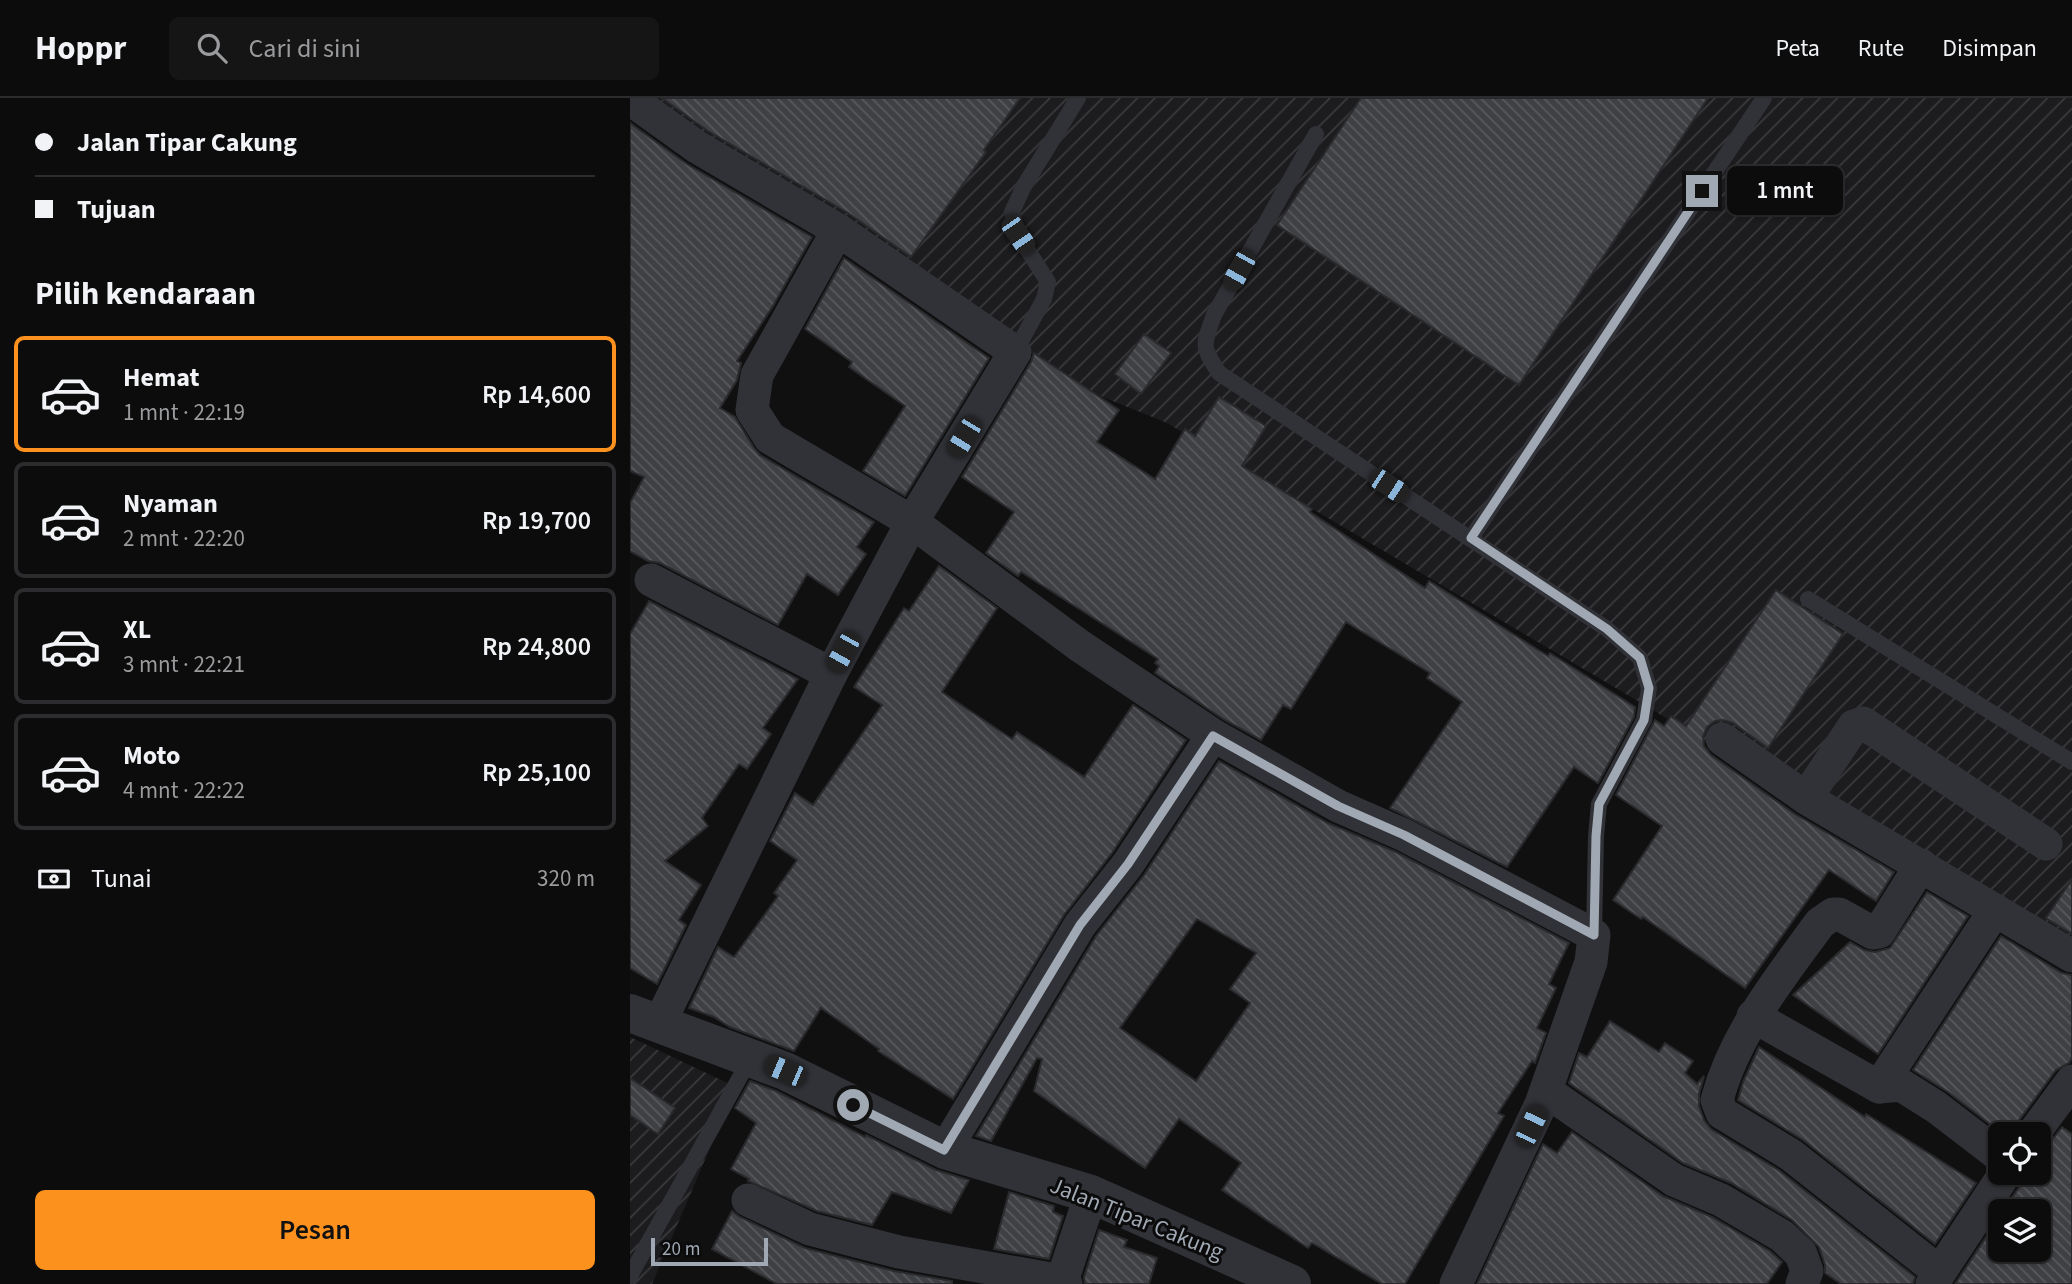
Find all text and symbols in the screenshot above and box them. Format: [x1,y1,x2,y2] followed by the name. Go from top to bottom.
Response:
[169,17,659,80] search box
[35,25,127,72] text: Hoppr
[193,29,231,67] icon: search
[249,30,361,67] text: Cari di sini
[1775,31,1820,66] text: Peta
[1858,31,1904,66] text: Rute
[1942,31,2037,66] text: Disimpan
[77,124,297,161] text: Jalan Tipar Cakung
[1726,166,1842,216] callout: 1 mnt
[1757,174,1813,207] text: 1 mnt
[1686,175,1718,207] route end
[77,191,156,228] text: Tujuan
[998,212,1039,258] car
[1220,247,1259,293] car
[35,271,256,317] text: Pilih kendaraan
[123,359,199,396] text: Hemat
[39,363,102,426] icon: car
[482,376,591,413] text: Rp 14,600
[123,396,245,429] text: 1 mnt · 22:19
[945,414,984,460] car
[1366,466,1413,506] car
[123,485,218,522] text: Nyaman
[39,489,102,552] icon: car
[482,502,591,539] text: Rp 19,700
[123,522,245,555] text: 2 mnt · 22:20
[123,611,151,648] text: XL
[39,615,102,678] icon: car
[482,628,591,665] text: Rp 24,800
[824,629,863,675] car
[123,648,245,681] text: 3 mnt · 22:21
[123,737,180,774] text: Moto
[39,741,102,804] icon: car
[482,754,591,791] text: Rp 25,100
[123,774,245,807] text: 4 mnt · 22:22
[35,860,73,898] icon: cash
[91,860,152,897] text: Tunai
[537,862,595,895] text: 320 m
[762,1053,809,1089] car
[837,1089,869,1121] route start
[1513,1103,1550,1149] car
[1988,1122,2051,1262] map controls
[1988,1122,2051,1185] button: locate
[1045,1169,1229,1268] street label: Jalan Tipar Cakung
[35,1190,595,1270] button: Pesan
[1988,1199,2051,1262] button: layers
[651,1235,768,1267] scale bar
[662,1236,700,1263] text: 20 m

